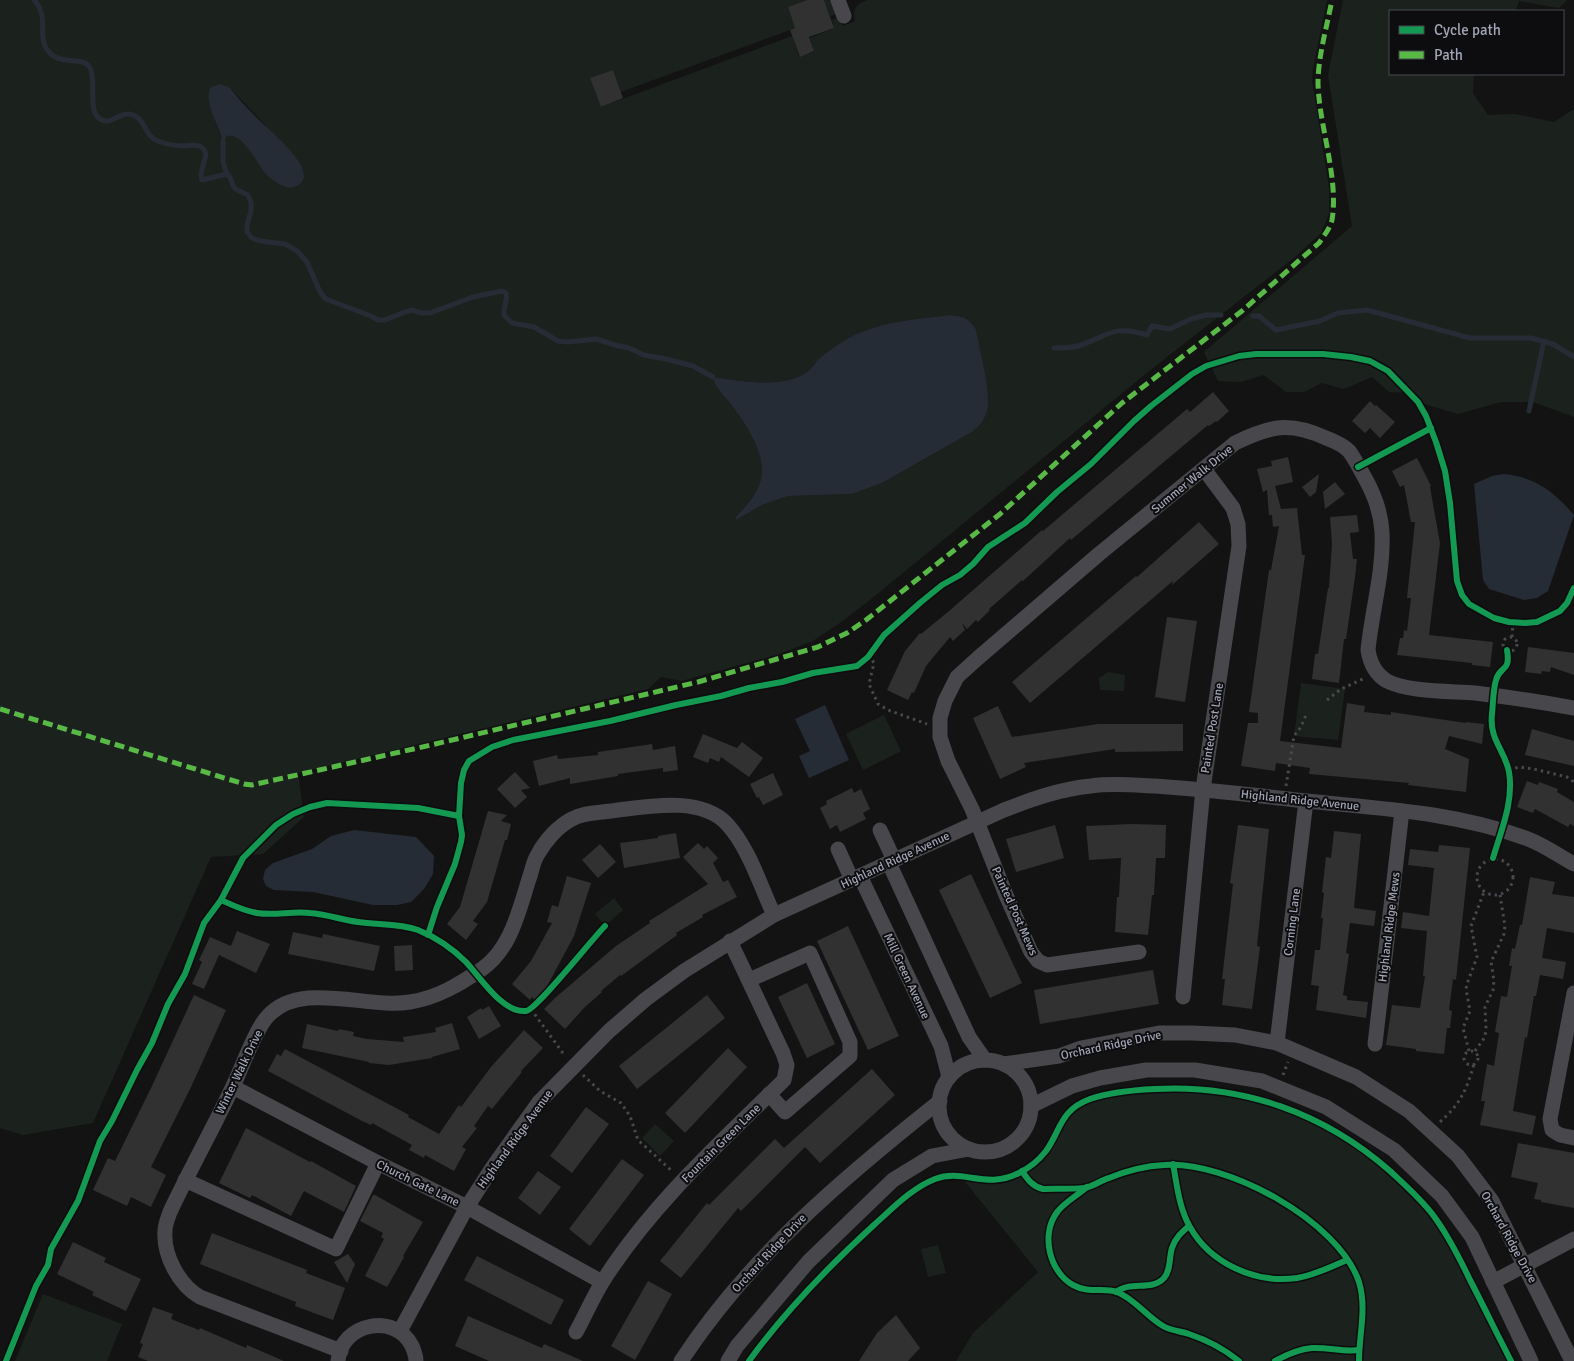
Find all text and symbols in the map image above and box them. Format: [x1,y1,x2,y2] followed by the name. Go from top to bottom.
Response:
[1389,10,1564,75] legend
[1434,21,1501,39] text: Cycle path
[1434,46,1463,64] text: Path
[1149,442,1236,517] street label: Summer Walk Drive
[1198,682,1227,774] street label: Painted Post Lane
[1240,787,1360,814] street label: Highland Ridge Avenue
[838,829,952,892] street label: Highland Ridge Avenue
[988,864,1041,958] street label: Painted Post Mews
[1375,871,1404,983] street label: Highland Ridge Mews
[1281,887,1304,957] street label: Corning Lane
[880,931,933,1022] street label: Mill Green Avenue
[213,1028,266,1117] street label: Winter Walk Drive
[1060,1028,1163,1063] street label: Orchard Ridge Drive
[474,1087,556,1192] street label: Highland Ridge Avenue
[679,1101,764,1186] street label: Fountain Green Lane
[374,1157,462,1210] street label: Church Gate Lane
[1477,1189,1540,1286] street label: Orchard Ridge Drive
[729,1211,810,1296] street label: Orchard Ridge Drive

